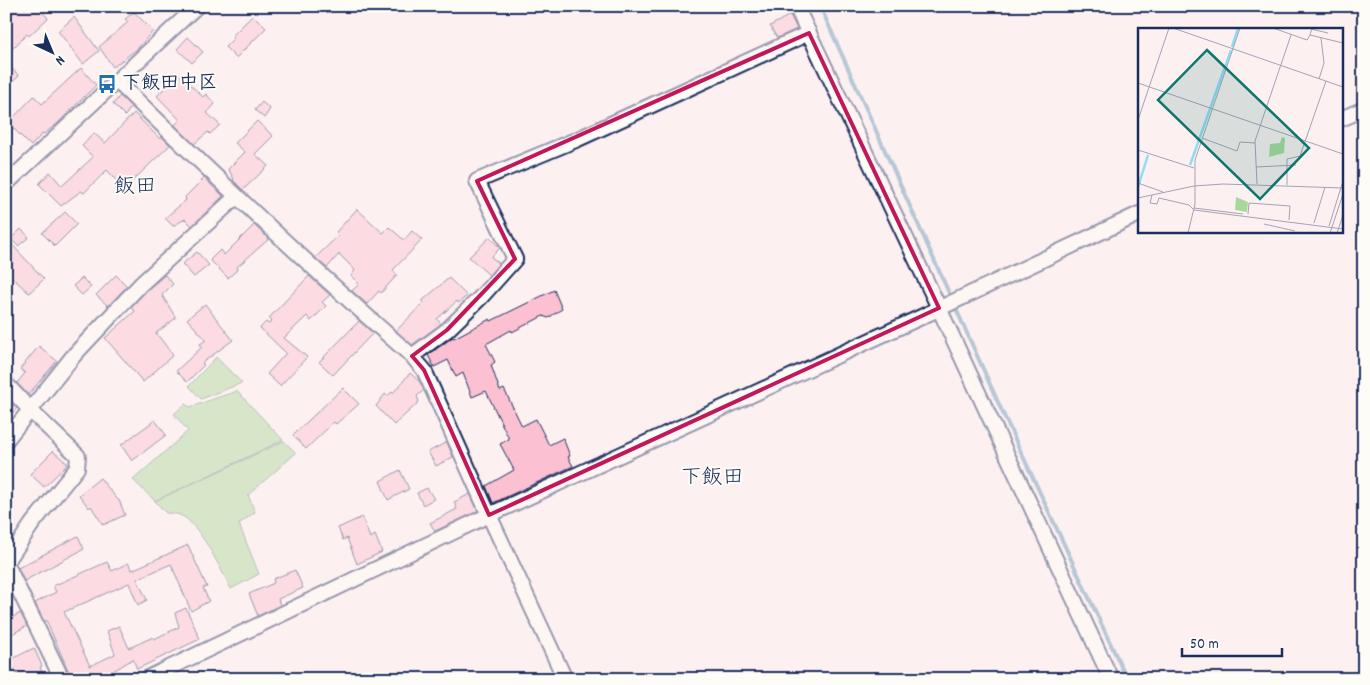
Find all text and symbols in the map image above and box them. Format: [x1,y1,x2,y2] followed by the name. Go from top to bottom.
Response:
[28,28,78,78] north arrow
[1138,28,1342,232] inset map
[50,50,69,70] text: N
[122,71,217,98] place label: 下飯田中区
[96,73,118,95] bus stop icon: 下飯田中区
[114,173,156,203] district label: 飯田
[681,464,744,494] district label: 下飯田
[1182,625,1282,657] scale bar
[1190,634,1219,656] text: 50 m

